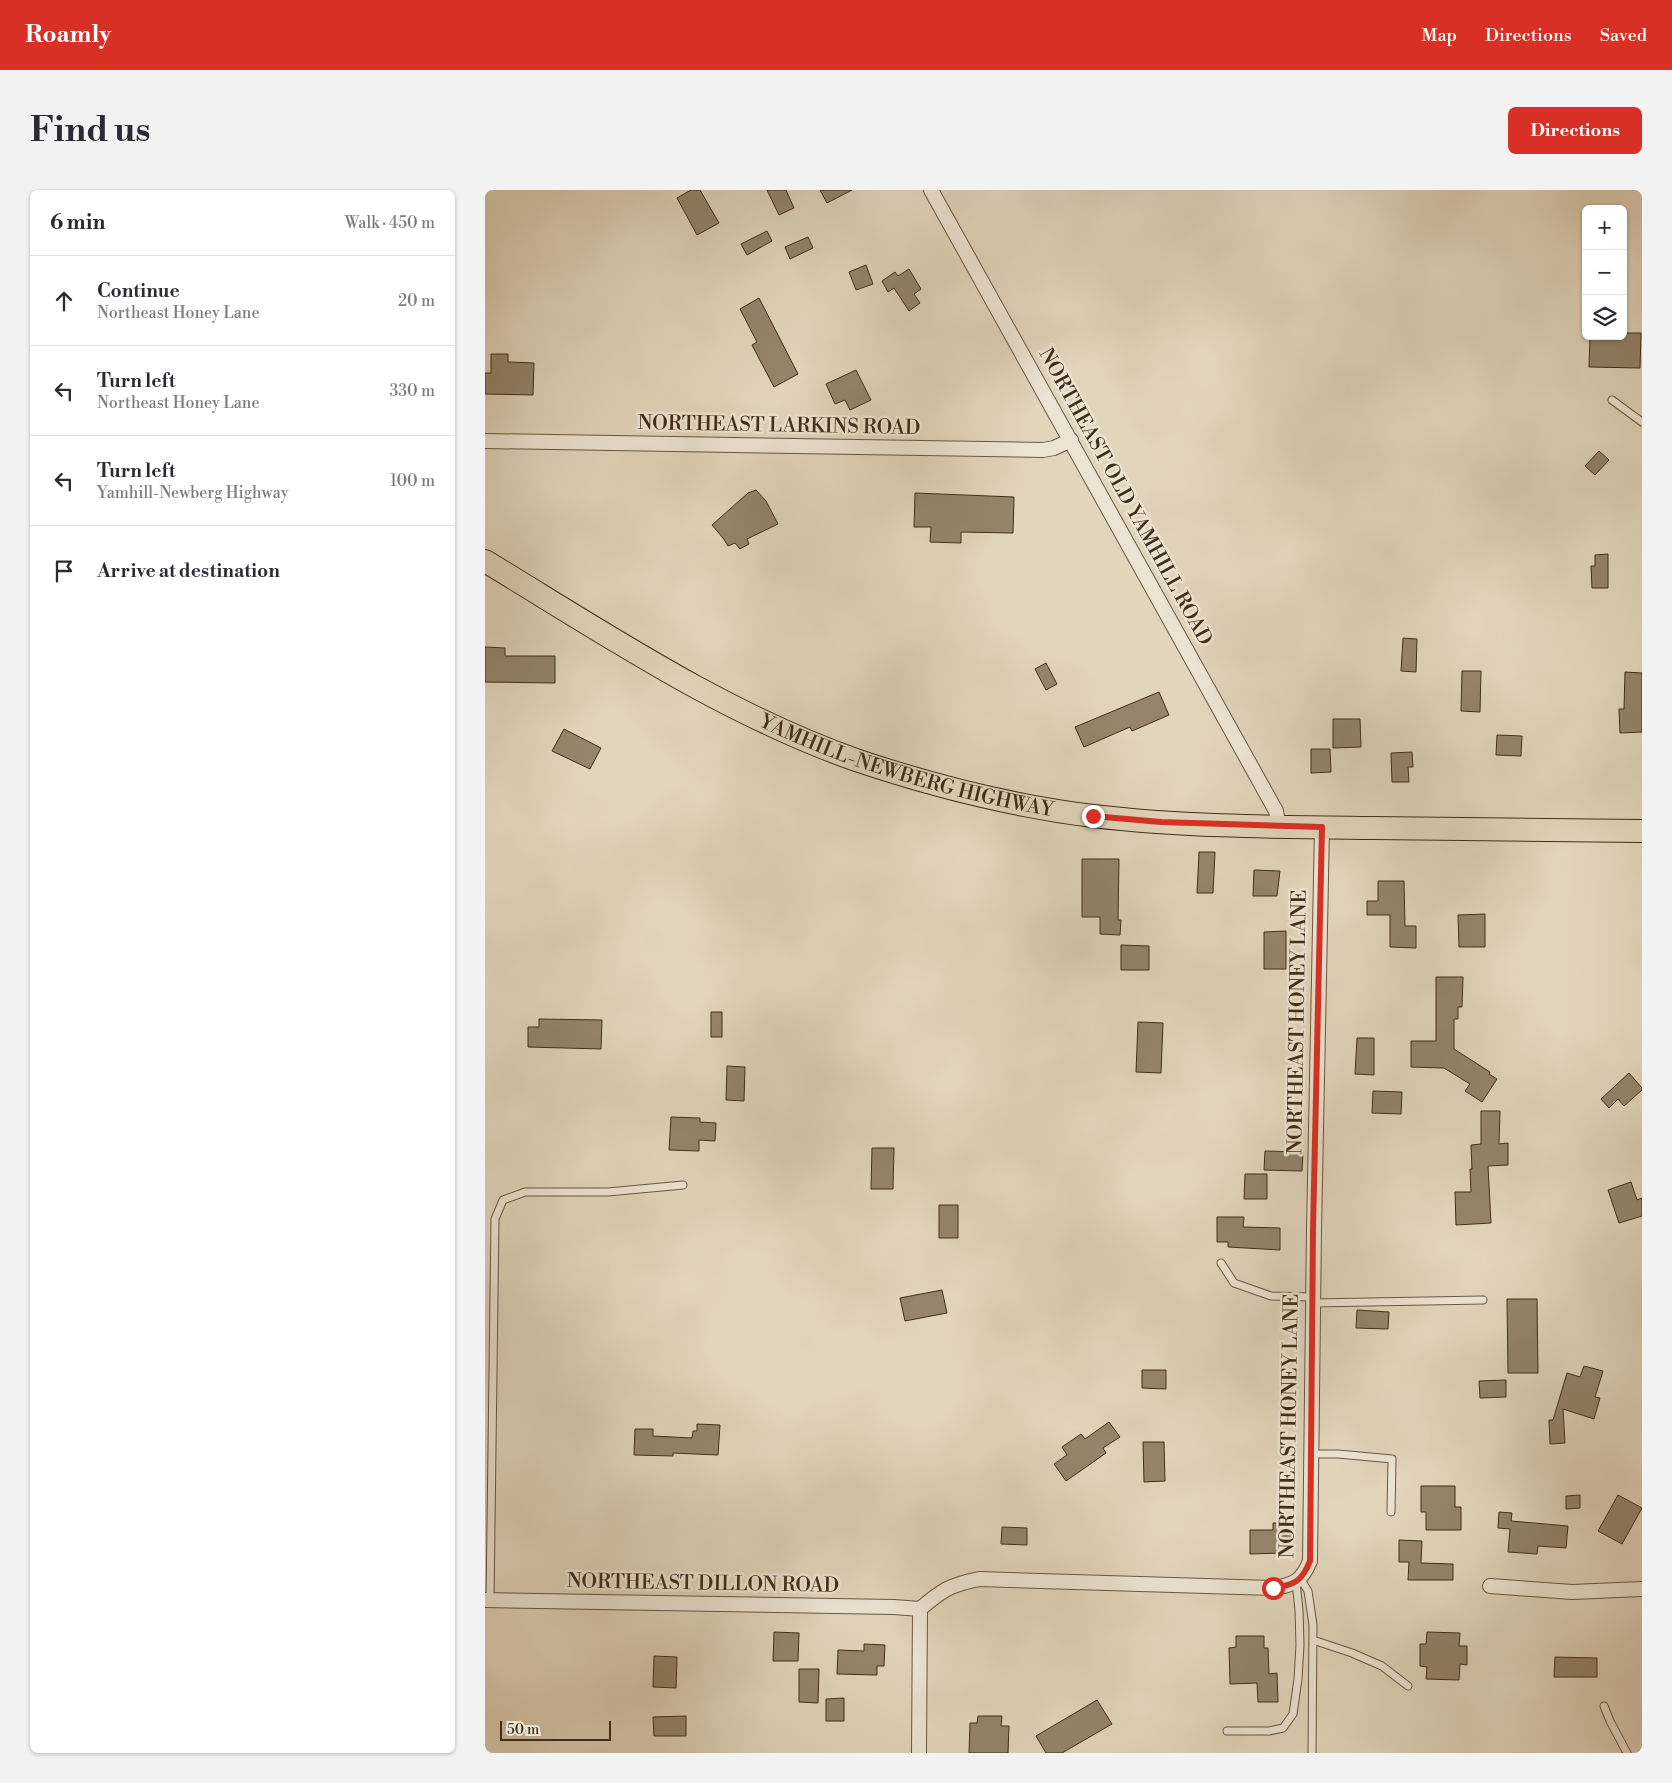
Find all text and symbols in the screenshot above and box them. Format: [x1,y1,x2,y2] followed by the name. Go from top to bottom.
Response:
[25,20,111,50] text: Roamly
[1421,24,1457,47] text: Map
[1485,24,1572,47] text: Directions
[1600,24,1647,47] text: Saved
[1508,107,1642,154] button: Directions
[30,109,150,152] text: Find us
[1582,205,1627,340] map controls
[1582,205,1627,250] button: +
[50,210,105,236] text: 6 min
[345,213,435,233] text: Walk · 450 m
[1582,250,1627,295] button: −
[97,279,180,303] text: Continue
[50,287,78,315] icon: ahead
[398,291,435,311] text: 20 m
[1582,295,1627,340] button: layers
[97,303,259,323] text: Northeast Honey Lane
[1033,344,1217,650] street label: NORTHEAST OLD YAMHILL ROAD
[97,369,176,393] text: Turn left
[50,377,78,405] icon: left
[389,381,435,401] text: 330 m
[97,393,259,413] text: Northeast Honey Lane
[637,411,921,441] street label: NORTHEAST LARKINS ROAD
[97,459,176,483] text: Turn left
[50,467,78,495] icon: left
[390,471,435,491] text: 100 m
[97,483,288,503] text: Yamhill-Newberg Highway
[50,557,78,585] icon: arrive
[97,559,280,583] text: Arrive at destination
[754,708,1056,823] street label: YAMHILL-NEWBERG HIGHWAY
[1082,805,1105,828] route end
[1283,889,1313,1155] street label: NORTHEAST HONEY LANE
[1275,1293,1305,1559] street label: NORTHEAST HONEY LANE
[567,1569,839,1599] street label: NORTHEAST DILLON ROAD
[1262,1577,1285,1600] route start
[500,1718,611,1741] scale bar
[507,1721,539,1739] text: 50 m

